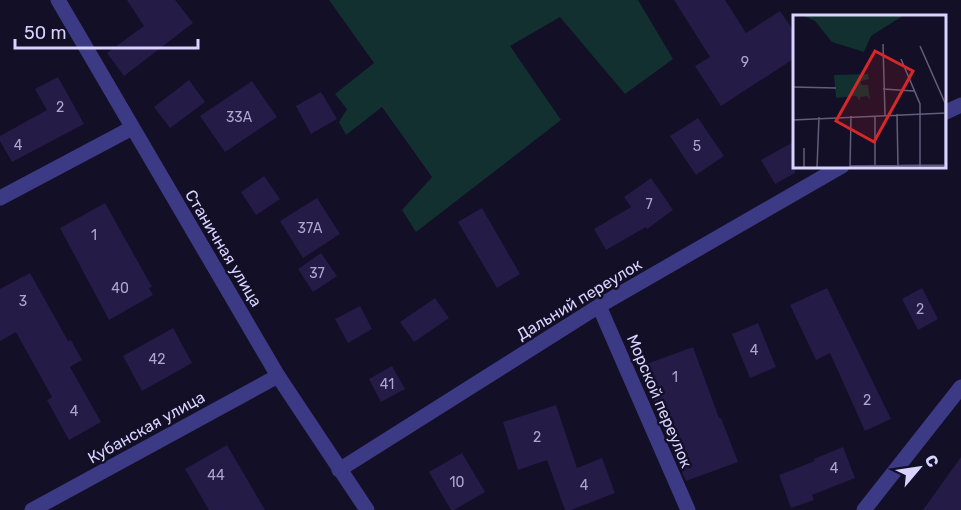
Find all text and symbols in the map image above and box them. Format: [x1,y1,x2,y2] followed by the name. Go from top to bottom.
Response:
[15,12,198,50] scale bar
[793,15,946,168] inset map
[24,22,67,44] text: 50 m
[741,54,749,71] house number: 9
[56,99,64,116] house number: 2
[226,109,253,126] house number: 33А
[14,137,23,154] house number: 4
[693,138,701,155] house number: 5
[181,186,266,310] street label: Станичная улица
[645,196,653,213] house number: 7
[298,220,323,237] house number: 37А
[91,227,97,244] house number: 1
[513,254,646,344] street label: Дальний переулок
[309,265,325,282] house number: 37
[111,280,129,297] house number: 40
[19,293,27,310] house number: 3
[916,301,924,318] house number: 2
[623,332,696,471] street label: Морской переулок
[750,342,759,359] house number: 4
[149,351,165,368] house number: 42
[672,369,678,386] house number: 1
[380,376,394,393] house number: 41
[84,387,208,467] street label: Кубанская улица
[863,392,871,409] house number: 2
[70,403,79,420] house number: 4
[533,429,541,446] house number: 2
[889,438,949,498] north arrow
[921,451,943,470] text: С
[830,460,839,477] house number: 4
[207,467,225,484] house number: 44
[450,474,465,491] house number: 10
[580,477,589,494] house number: 4

